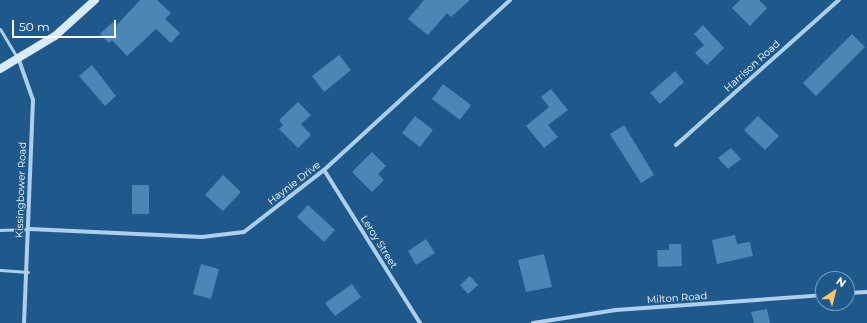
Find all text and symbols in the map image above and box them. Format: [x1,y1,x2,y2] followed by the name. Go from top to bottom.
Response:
[14,12,118,38] scale bar
[19,19,50,34] text: 50 m
[722,38,782,94] street label: Harrison Road
[13,142,29,238] street label: Kissingbower Road
[265,159,323,207] street label: Haynie Drive
[358,213,400,271] street label: Leroy Street
[815,271,855,311] north arrow
[834,274,849,290] text: N
[646,290,708,306] street label: Milton Road

